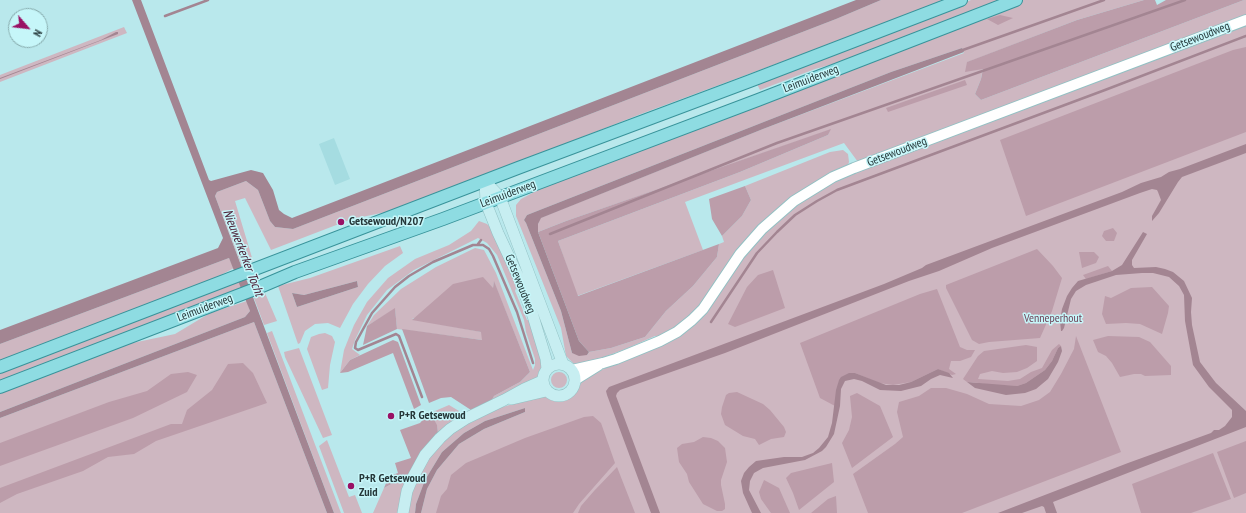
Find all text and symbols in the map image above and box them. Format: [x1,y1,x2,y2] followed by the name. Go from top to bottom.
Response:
[8,8,48,48] north arrow
[1168,19,1232,55] street label: Getsewoudweg
[30,27,45,39] text: N
[781,62,841,96] street label: Leimuiderweg
[865,134,929,170] street label: Getsewoudweg
[478,177,538,211] street label: Leimuiderweg
[219,207,267,299] water label: Nieuwerkerker Tocht
[349,215,424,229] place label: Getsewoud/N207
[336,217,346,227] marker: Getsewoud/N207
[502,252,538,316] street label: Getsewoudweg
[175,291,235,325] street label: Leimuiderweg
[1024,312,1082,326] park label: Venneperhout
[399,409,466,423] place label: P+R Getsewoud
[386,411,396,421] marker: P+R Getsewoud
[359,472,426,500] place label: P+R Getsewoud Zuid
[346,481,356,491] marker: P+R Getsewoud Zuid

